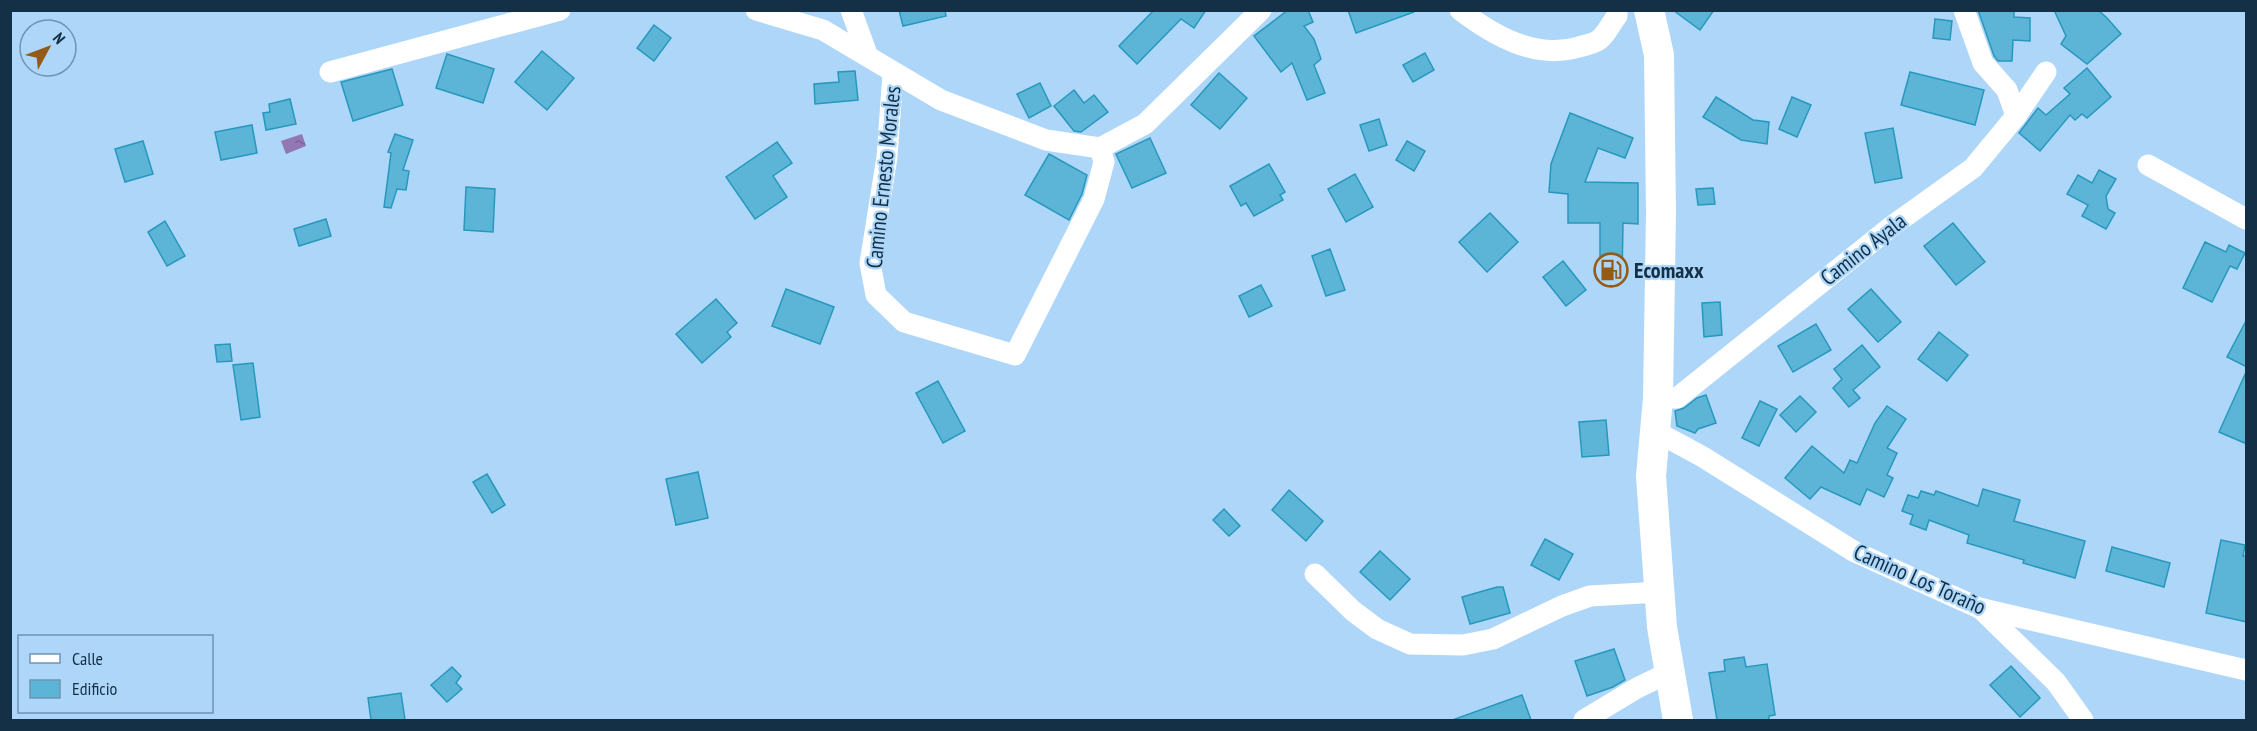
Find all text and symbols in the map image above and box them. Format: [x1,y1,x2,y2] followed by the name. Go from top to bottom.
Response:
[18,18,78,78] north arrow
[49,28,70,48] text: N
[860,84,906,270] street label: Camino Ernesto Morales
[1814,207,1912,291] street label: Camino Ayala
[1593,252,1629,288] fuel station icon: Ecomaxx
[1634,256,1704,284] place label: Ecomaxx
[1850,537,1990,621] street label: Camino Los Toraño
[18,635,213,713] legend
[72,647,103,670] text: Calle
[72,677,118,700] text: Edificio

